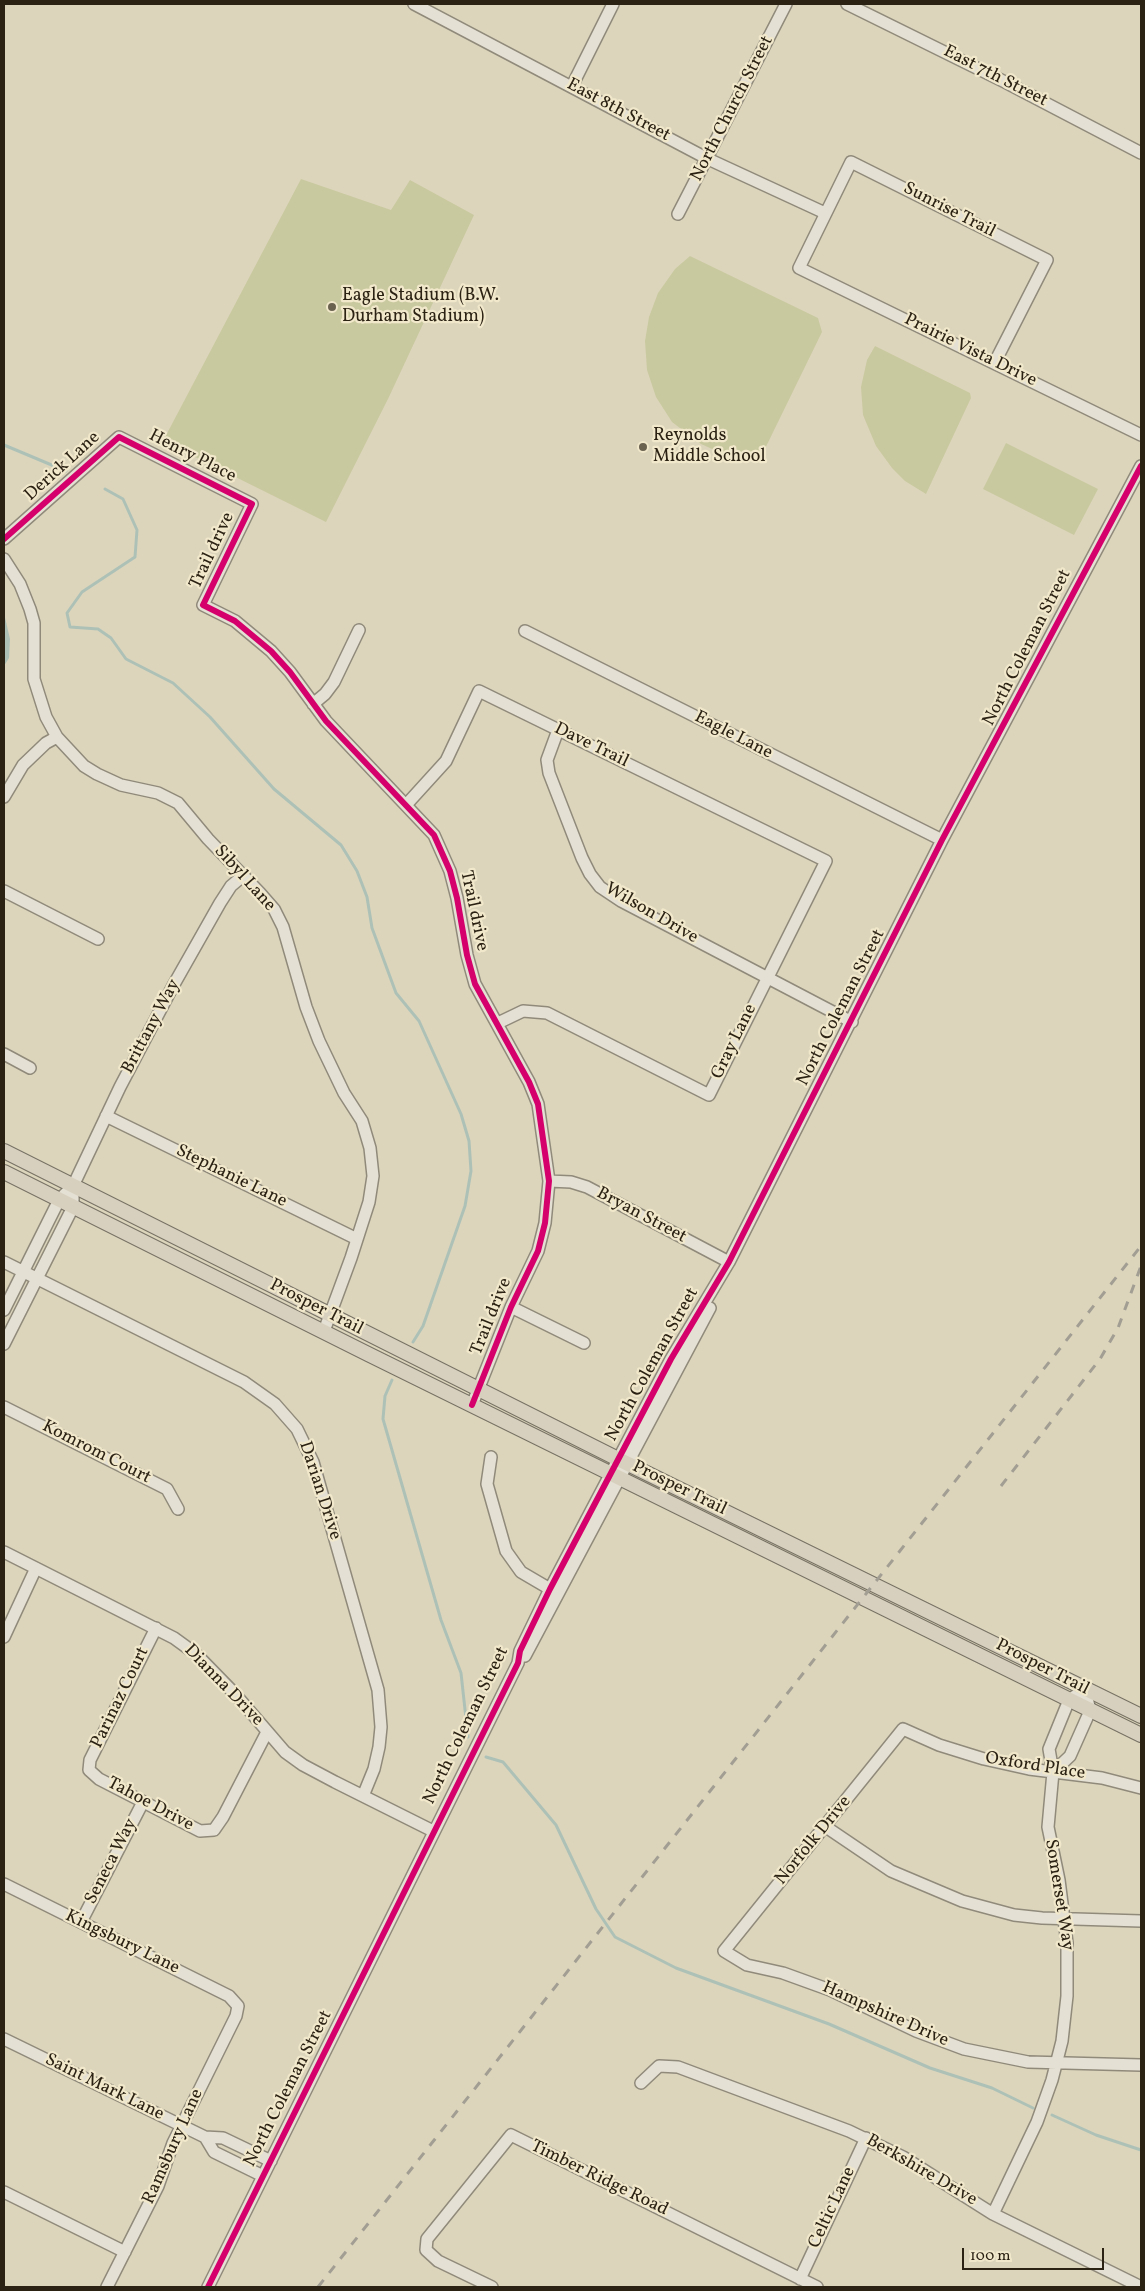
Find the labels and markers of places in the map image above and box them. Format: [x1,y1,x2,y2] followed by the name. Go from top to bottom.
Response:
[342,286,499,328] place label: Eagle Stadium (B.W. Durham Stadium)
[326,301,338,313] marker: Eagle Stadium (B.W. Durham Stadium)
[653,426,766,468] place label: Reynolds Middle School
[637,441,649,453] marker: Reynolds Middle School

